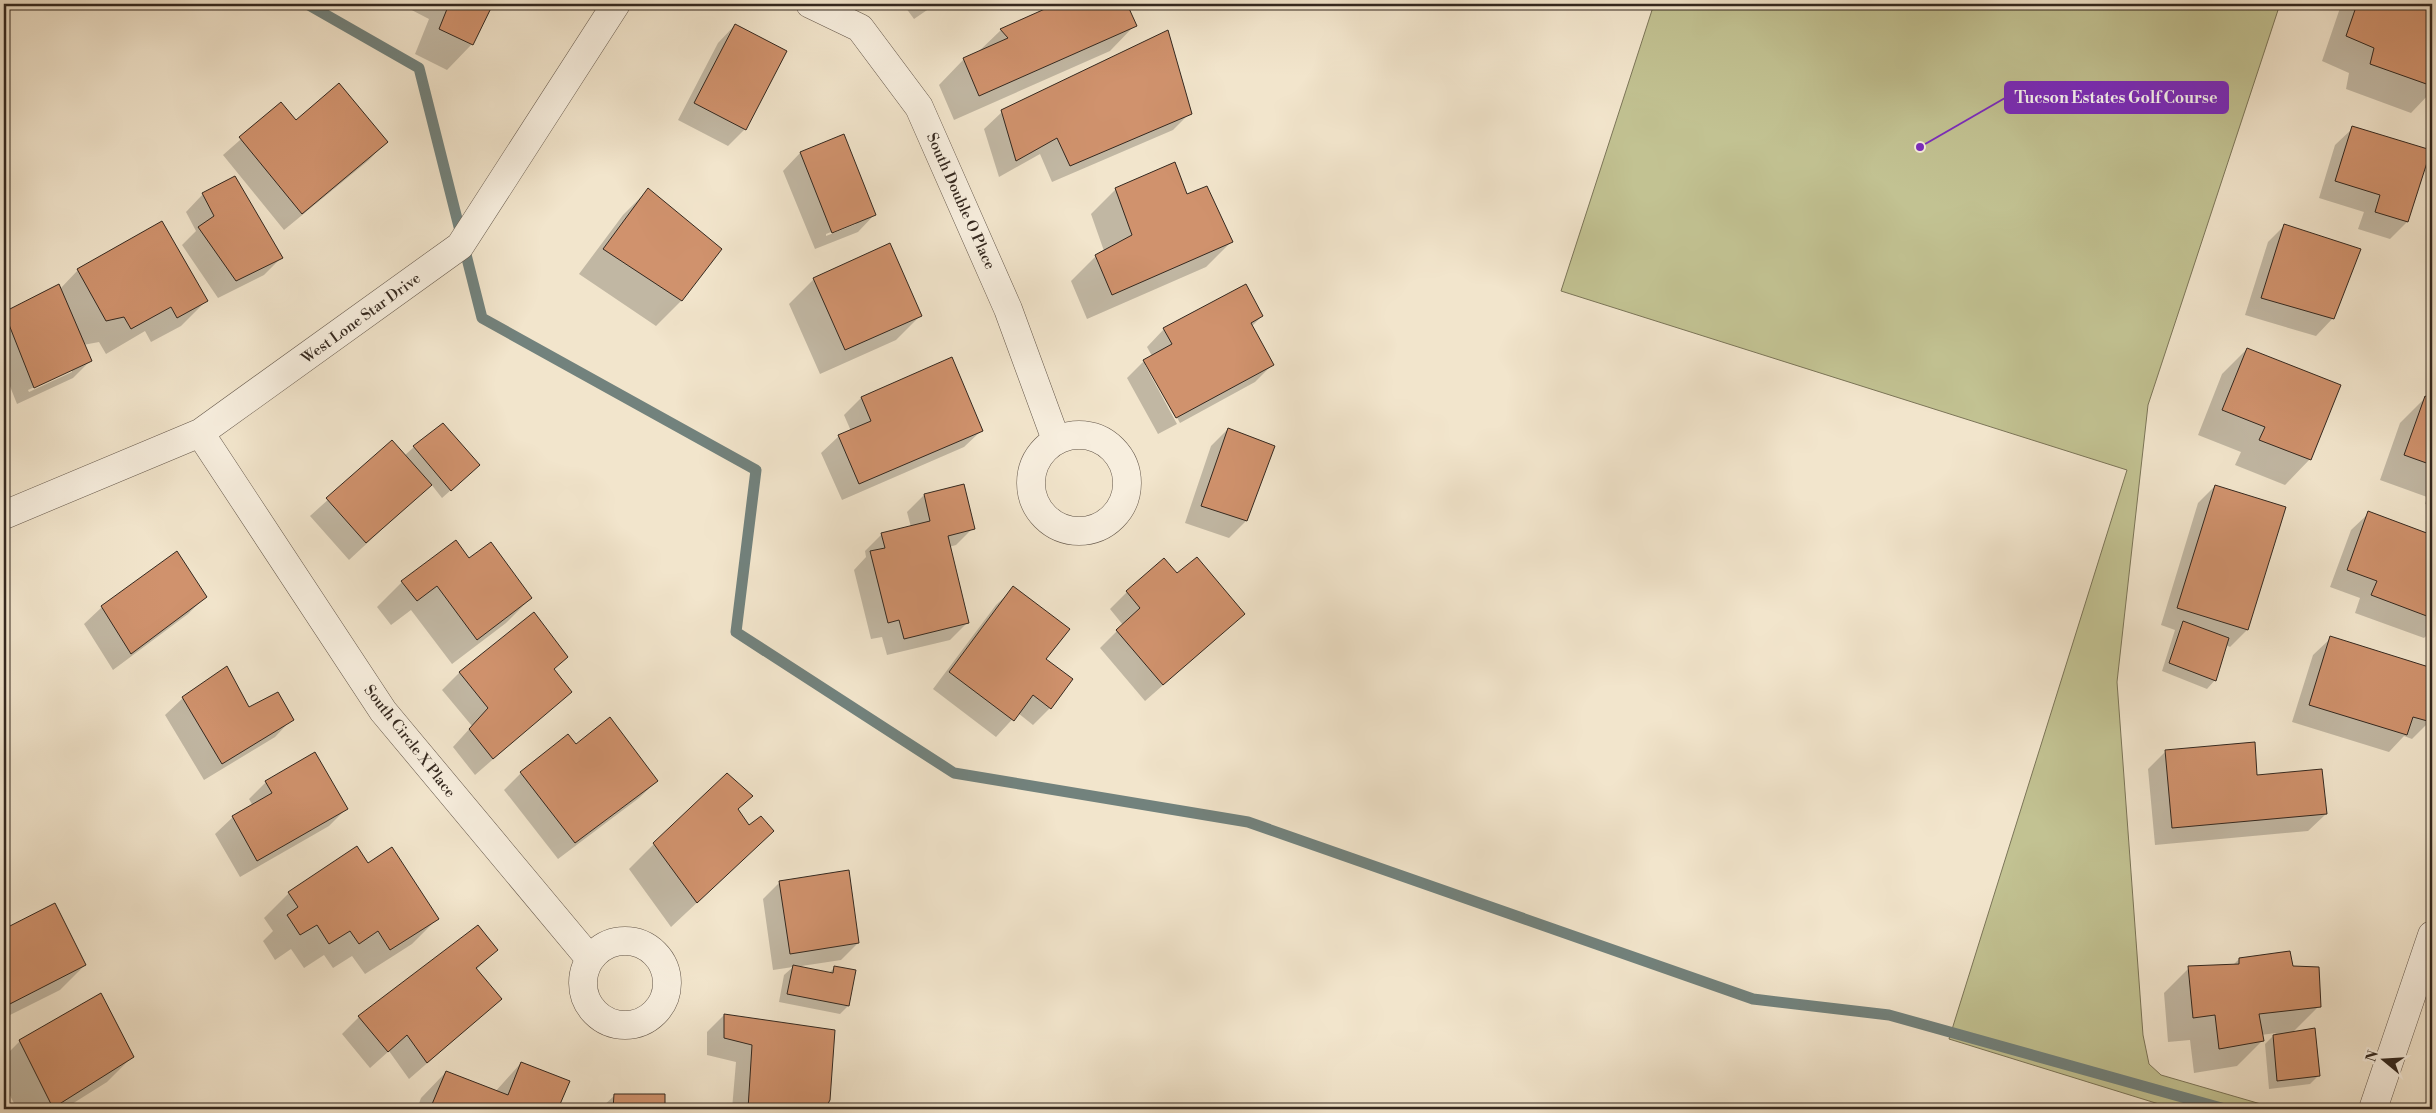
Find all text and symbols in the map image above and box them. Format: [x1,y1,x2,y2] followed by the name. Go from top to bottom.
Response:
[2005,82,2228,113] callout: Tucson Estates Golf Course
[2014,88,2218,108] text: Tucson Estates Golf Course
[922,130,999,273] street label: South Double O Place
[297,269,425,369] street label: West Lone Star Drive
[360,681,460,801] street label: South Circle X Place
[2358,1036,2408,1086] north arrow
[2362,1048,2383,1064] text: N

